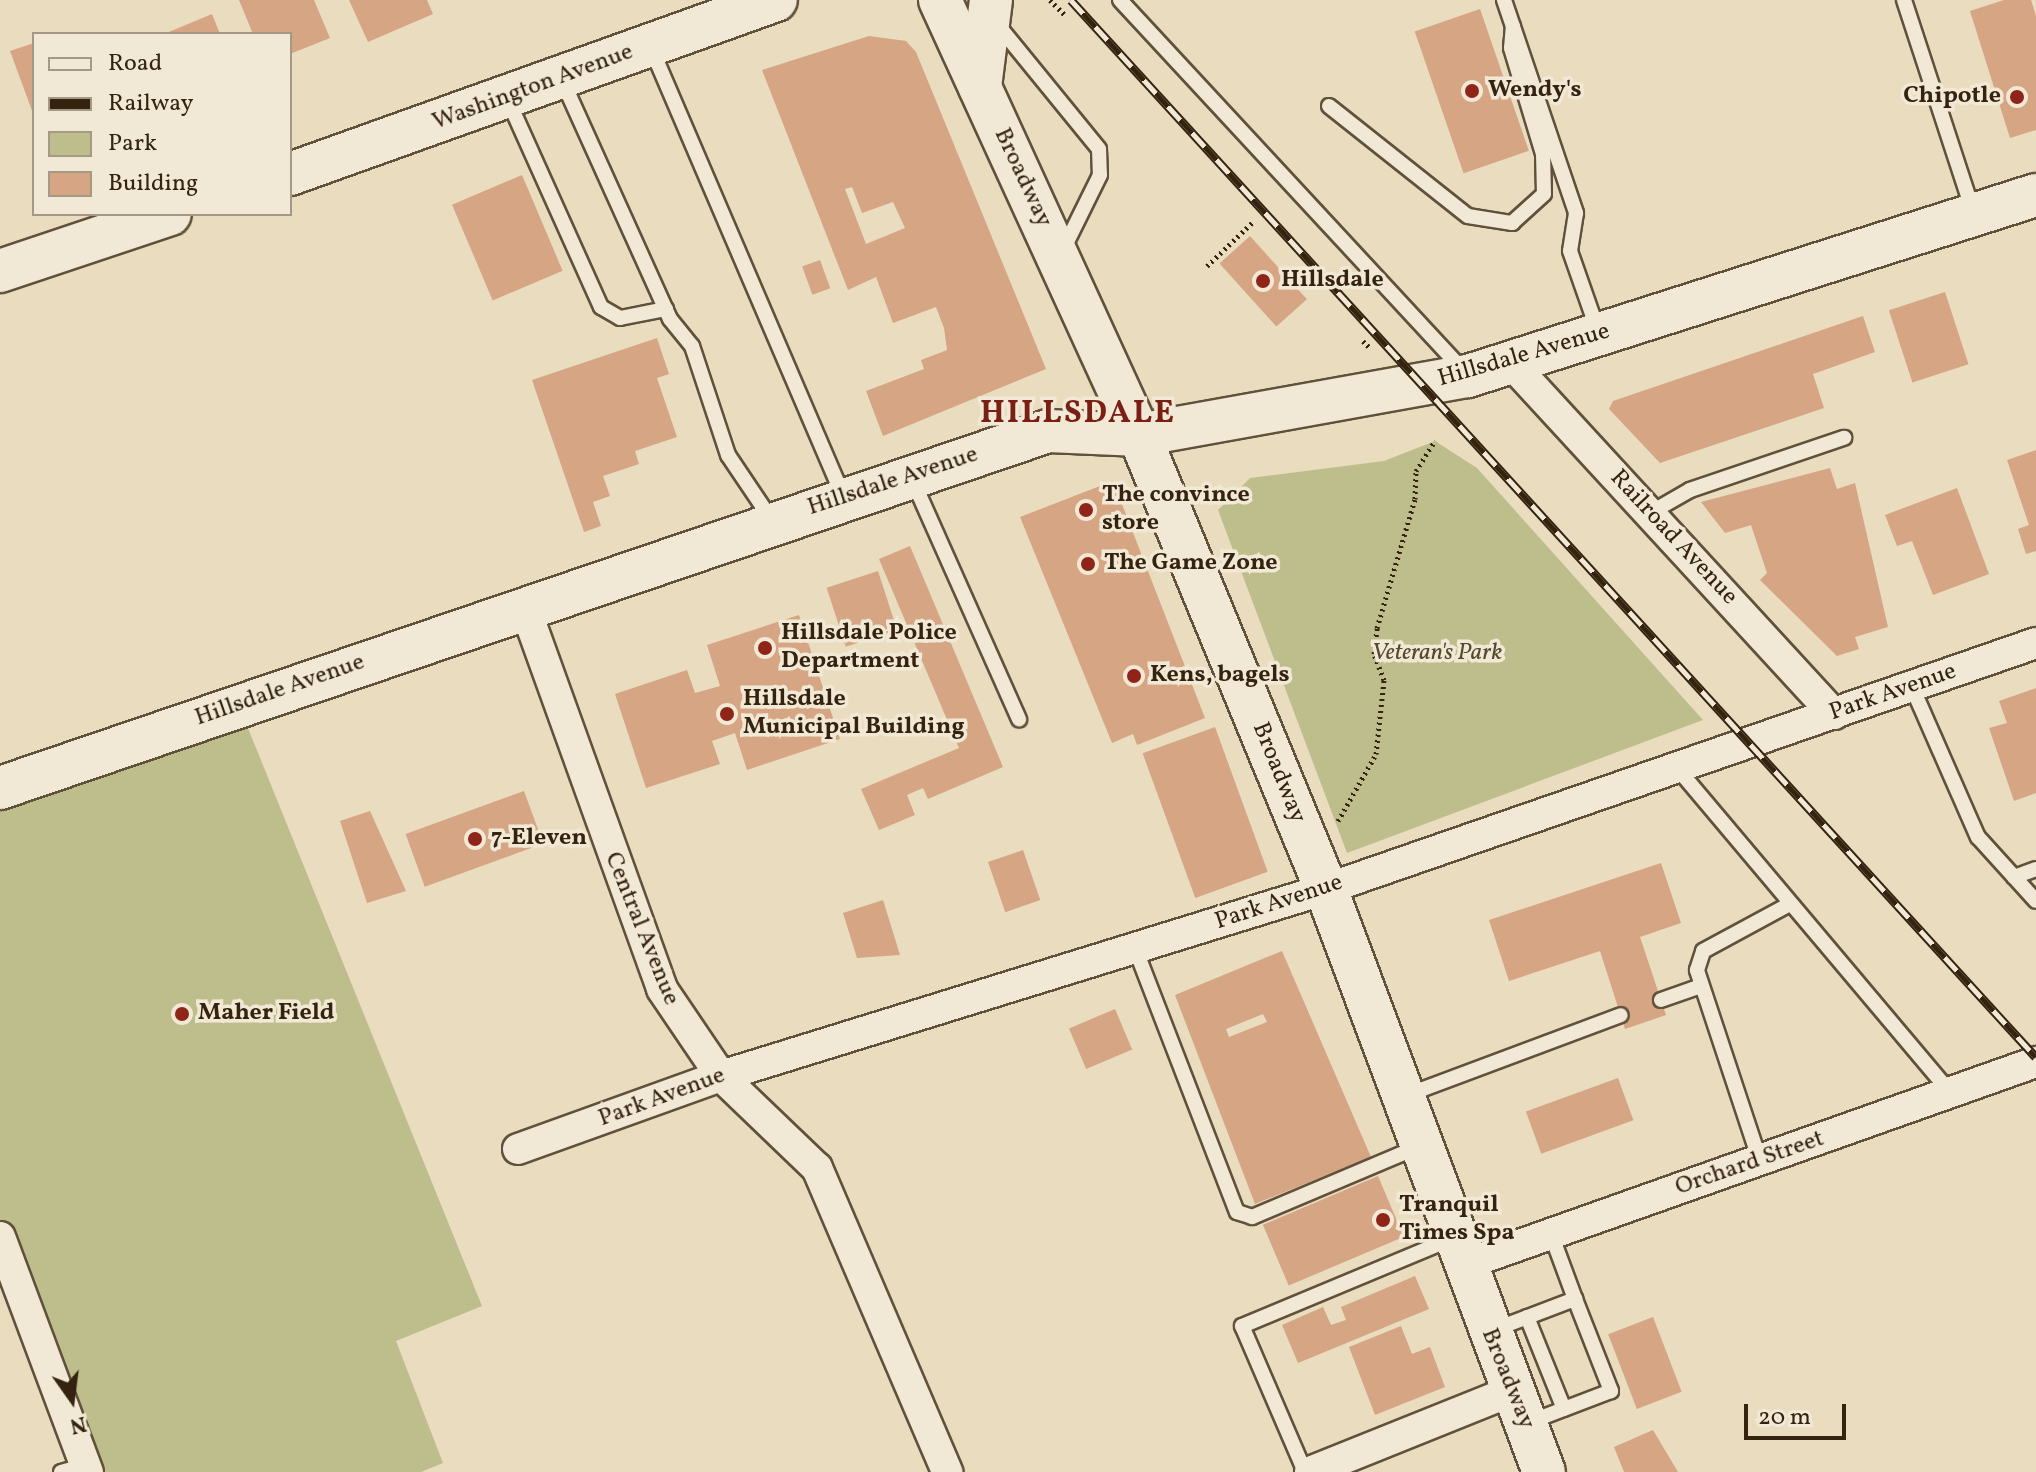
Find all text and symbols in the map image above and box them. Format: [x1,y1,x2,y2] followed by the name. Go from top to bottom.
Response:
[32,32,292,216] legend
[429,38,637,138] street label: Washington Avenue
[108,47,162,81] text: Road
[1488,77,1582,105] place label: Wendy's
[1463,82,1481,100] marker: Wendy's
[1903,83,2001,111] place label: Chipotle
[108,87,194,121] text: Railway
[2008,88,2026,106] marker: Chipotle
[987,124,1057,232] street label: Broadway
[108,127,157,161] text: Park
[108,167,198,201] text: Building
[1281,267,1384,295] place label: Hillsdale
[1252,270,1274,292] marker: Hillsdale
[1435,318,1613,394] street label: Hillsdale Avenue
[980,395,1176,433] district label: HILLSDALE
[804,441,982,523] street label: Hillsdale Avenue
[1603,464,1743,612] street label: Railroad Avenue
[1102,482,1250,538] place label: The convince store
[1077,501,1095,519] marker: The convince store
[1104,550,1278,578] place label: The Game Zone
[1079,555,1097,573] marker: The Game Zone
[781,620,957,676] place label: Hillsdale Police Department
[756,639,774,657] marker: Hillsdale Police Department
[1372,640,1502,668] park label: Veteran's Park
[192,649,368,733] street label: Hillsdale Avenue
[1826,658,1960,728] street label: Park Avenue
[1150,662,1290,690] place label: Kens, bagels
[1125,667,1143,685] marker: Kens, bagels
[743,686,965,742] place label: Hillsdale Municipal Building
[718,705,736,723] marker: Hillsdale Municipal Building
[1245,718,1311,828] street label: Broadway
[491,825,587,853] place label: 7-Eleven
[466,830,484,848] marker: 7-Eleven
[597,848,685,1010] street label: Central Avenue
[1212,869,1346,937] street label: Park Avenue
[198,1000,334,1028] place label: Maher Field
[173,1005,191,1023] marker: Maher Field
[595,1062,729,1134] street label: Park Avenue
[1672,1125,1828,1203] street label: Orchard Street
[1399,1192,1515,1248] place label: Tranquil Times Spa
[1374,1211,1392,1229] marker: Tranquil Times Spa
[1474,1324,1540,1434] street label: Broadway
[32,1360,112,1440] north arrow
[1748,1388,1850,1438] scale bar
[1758,1401,1811,1435] text: 20 m
[66,1407,89,1441] text: N

